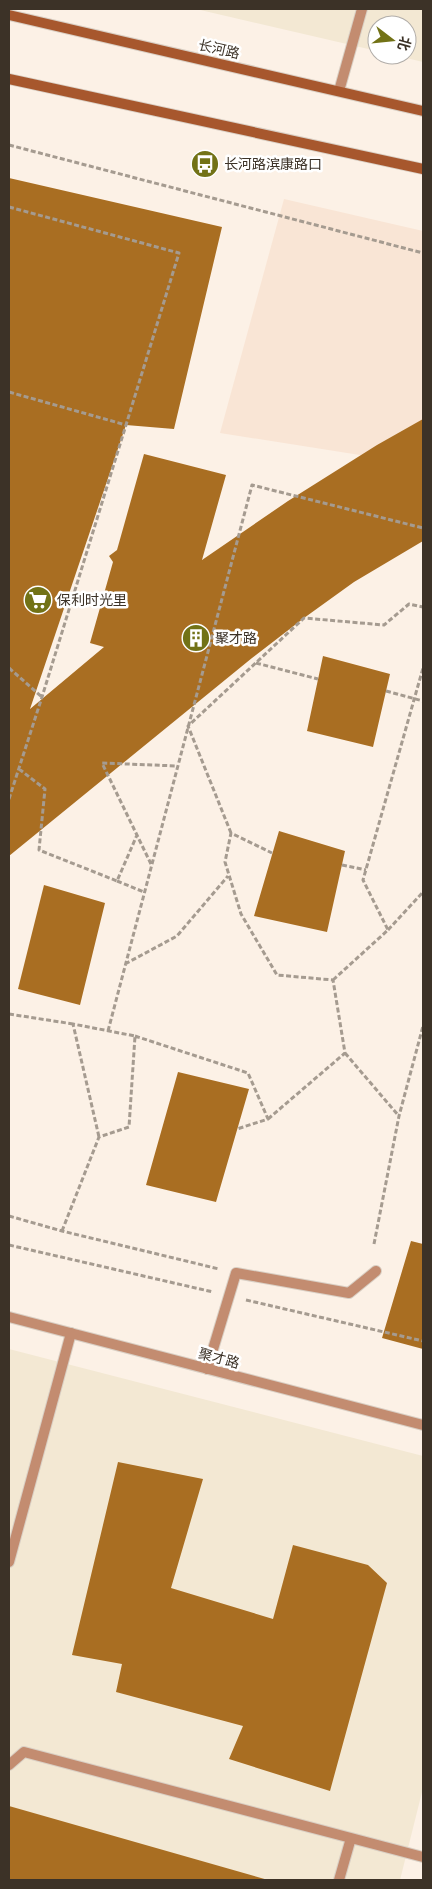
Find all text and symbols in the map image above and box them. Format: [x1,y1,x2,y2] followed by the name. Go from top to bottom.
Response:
[367,15,417,65] north arrow
[394,34,415,53] text: 北
[197,36,241,62] street label: 长河路
[190,149,220,179] bus stop icon: 长河路滨康路口
[224,155,322,173] place label: 长河路滨康路口
[23,585,53,615] supermarket icon: 保利时光里
[57,591,127,609] place label: 保利时光里
[181,623,211,653] building icon: 聚才路
[215,629,257,647] place label: 聚才路
[196,1344,242,1372] street label: 聚才路

